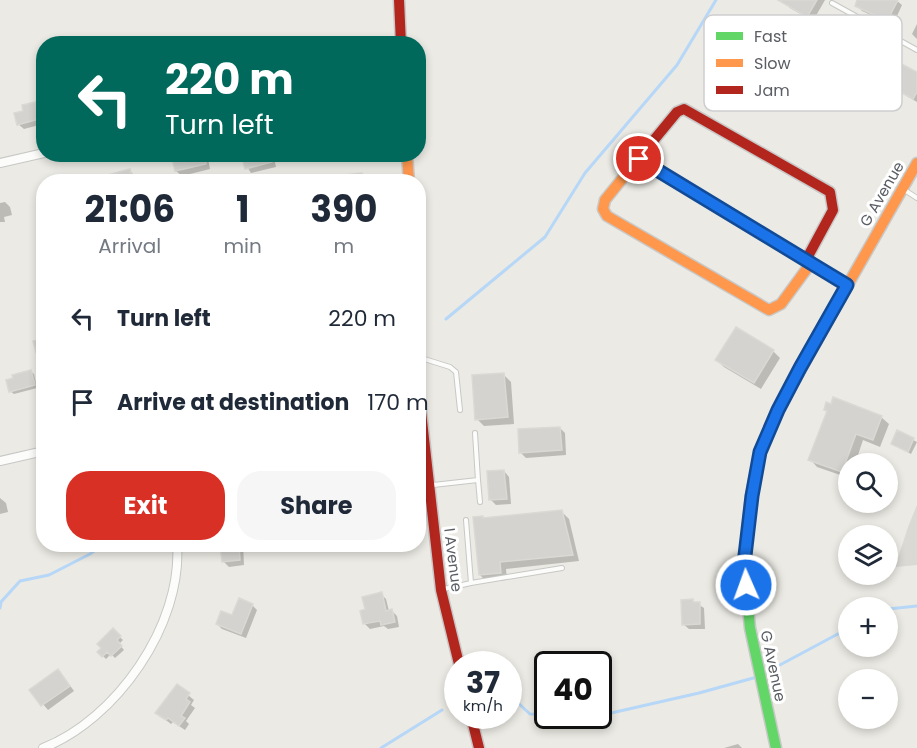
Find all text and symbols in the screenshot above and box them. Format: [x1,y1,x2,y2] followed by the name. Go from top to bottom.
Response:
[704,15,902,111] legend
[754,25,787,48] text: Fast
[165,50,294,109] text: 220 m
[754,52,791,75] text: Slow
[66,60,144,138] icon: left
[754,79,790,102] text: Jam
[165,106,274,143] text: Turn left
[613,133,664,184] pin
[622,142,655,175] icon: arrive
[854,157,909,230] street label: G Avenue
[84,184,175,235] text: 21:06
[236,184,249,235] text: 1
[310,184,378,235] text: 390
[98,232,161,260] text: Arrival
[223,232,262,260] text: min
[334,232,354,260] text: m
[66,302,99,335] icon: left
[117,303,211,334] text: Turn left
[328,303,396,334] text: 220 m
[66,386,99,419] icon: arrive
[117,387,349,418] text: Arrive at destination
[367,387,429,418] text: 170 m
[838,453,898,729] map controls
[838,453,898,513] button: search
[66,471,225,540] button: Exit
[237,471,396,540] button: Share
[838,525,898,585] button: layers
[439,527,468,593] street label: I Avenue
[714,553,778,617] position arrow
[838,597,898,657] button: +
[756,628,791,703] street label: G Avenue
[534,651,612,729] speed limit sign: 40
[466,661,500,704] text: 37
[838,669,898,729] button: −
[463,695,503,716] text: km/h

